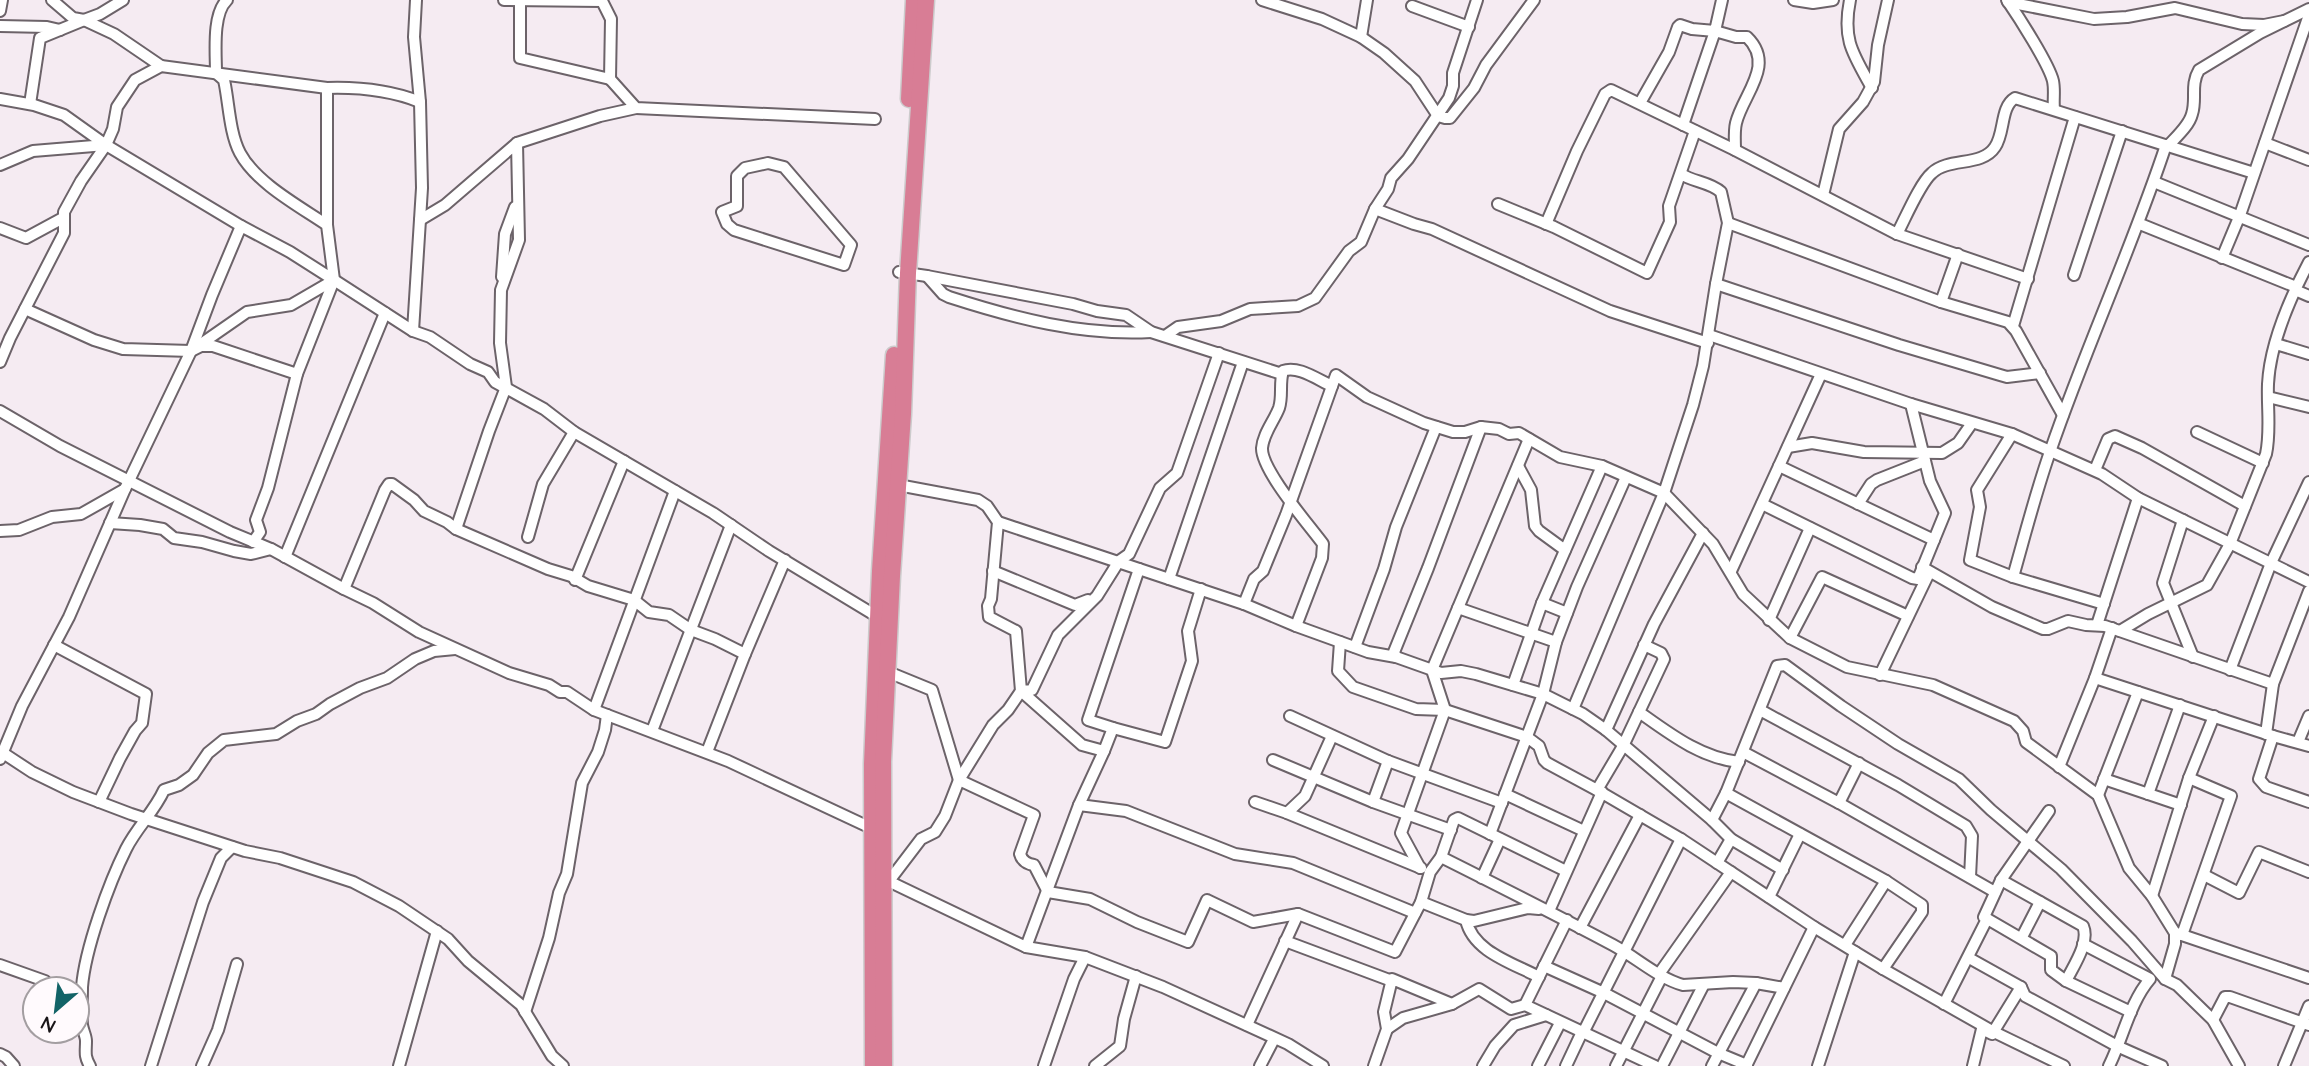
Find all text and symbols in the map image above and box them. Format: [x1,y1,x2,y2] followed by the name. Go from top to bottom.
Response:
[21,975,91,1045] north arrow
[36,1011,60,1039] text: N

